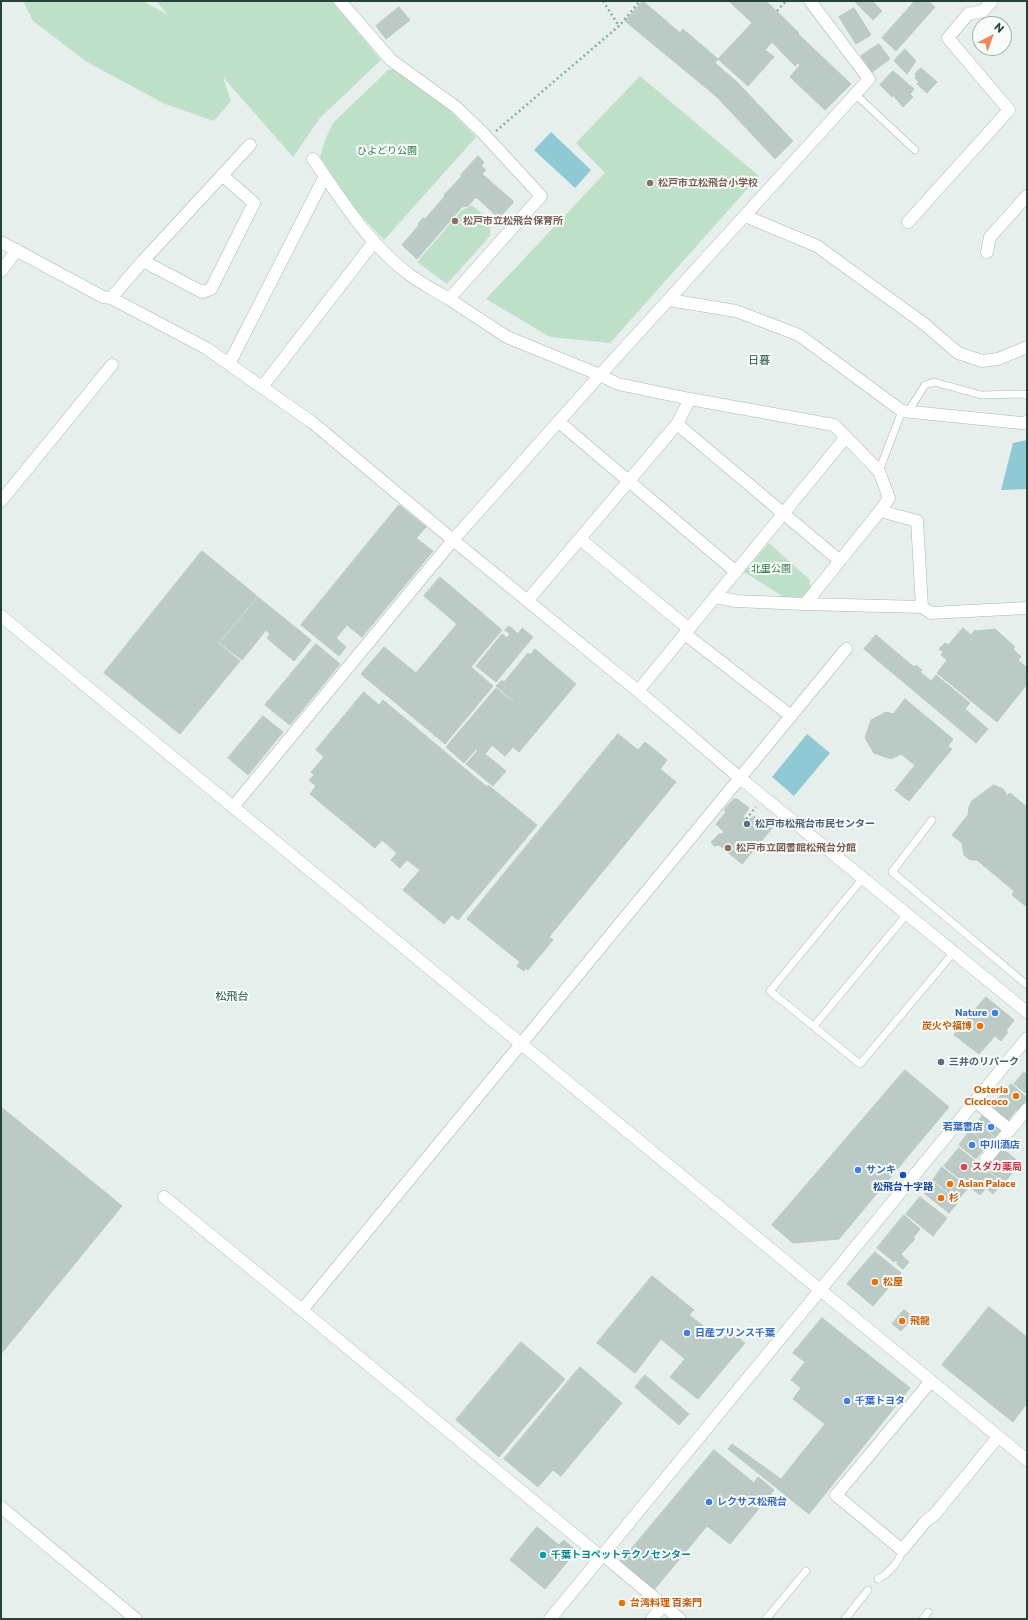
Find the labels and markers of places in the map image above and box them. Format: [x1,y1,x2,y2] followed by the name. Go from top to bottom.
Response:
[658,177,758,189] place label: 松戸市立松飛台小学校
[645,178,655,188] marker: 松戸市立松飛台小学校
[463,215,563,227] place label: 松戸市立松飛台保育所
[450,216,460,226] marker: 松戸市立松飛台保育所
[755,818,875,830] place label: 松戸市松飛台市民センター
[742,819,752,829] marker: 松戸市松飛台市民センター
[736,842,856,854] place label: 松戸市立図書館松飛台分館
[723,843,733,853] marker: 松戸市立図書館松飛台分館
[955,1007,987,1019] place label: Nature
[990,1008,1000,1018] marker: Nature
[922,1020,972,1032] place label: 炭火や福博
[975,1021,985,1031] marker: 炭火や福博
[949,1056,1019,1068] place label: 三井のリパーク
[936,1057,946,1067] marker: 三井のリパーク
[964,1084,1008,1108] place label: Osteria Ciccicoco
[1011,1091,1021,1101] marker: Osteria Ciccicoco
[943,1121,983,1133] place label: 若葉書店
[986,1122,996,1132] marker: 若葉書店
[980,1139,1020,1151] place label: 中川酒店
[967,1140,977,1150] marker: 中川酒店
[972,1161,1022,1173] place label: スダカ薬局
[959,1162,969,1172] marker: スダカ薬局
[866,1164,896,1176] place label: サンキ
[853,1165,863,1175] marker: サンキ
[898,1170,908,1180] marker: 松飛台十字路
[958,1178,1015,1190] place label: Asian Palace
[945,1179,955,1189] marker: Asian Palace
[873,1181,933,1193] place label: 松飛台十字路
[949,1192,959,1204] place label: 杉
[936,1193,946,1203] marker: 杉
[883,1276,903,1288] place label: 松屋
[870,1277,880,1287] marker: 松屋
[910,1315,930,1327] place label: 飛龍
[897,1316,907,1326] marker: 飛龍
[695,1327,775,1339] place label: 日産プリンス千葉
[682,1328,692,1338] marker: 日産プリンス千葉
[855,1395,905,1407] place label: 千葉トヨタ
[842,1396,852,1406] marker: 千葉トヨタ
[717,1496,787,1508] place label: レクサス松飛台
[704,1497,714,1507] marker: レクサス松飛台
[551,1549,691,1561] place label: 千葉トヨペットテクノセンター
[538,1550,548,1560] marker: 千葉トヨペットテクノセンター
[630,1597,702,1609] place label: 台湾料理 百楽門
[617,1598,627,1608] marker: 台湾料理 百楽門

